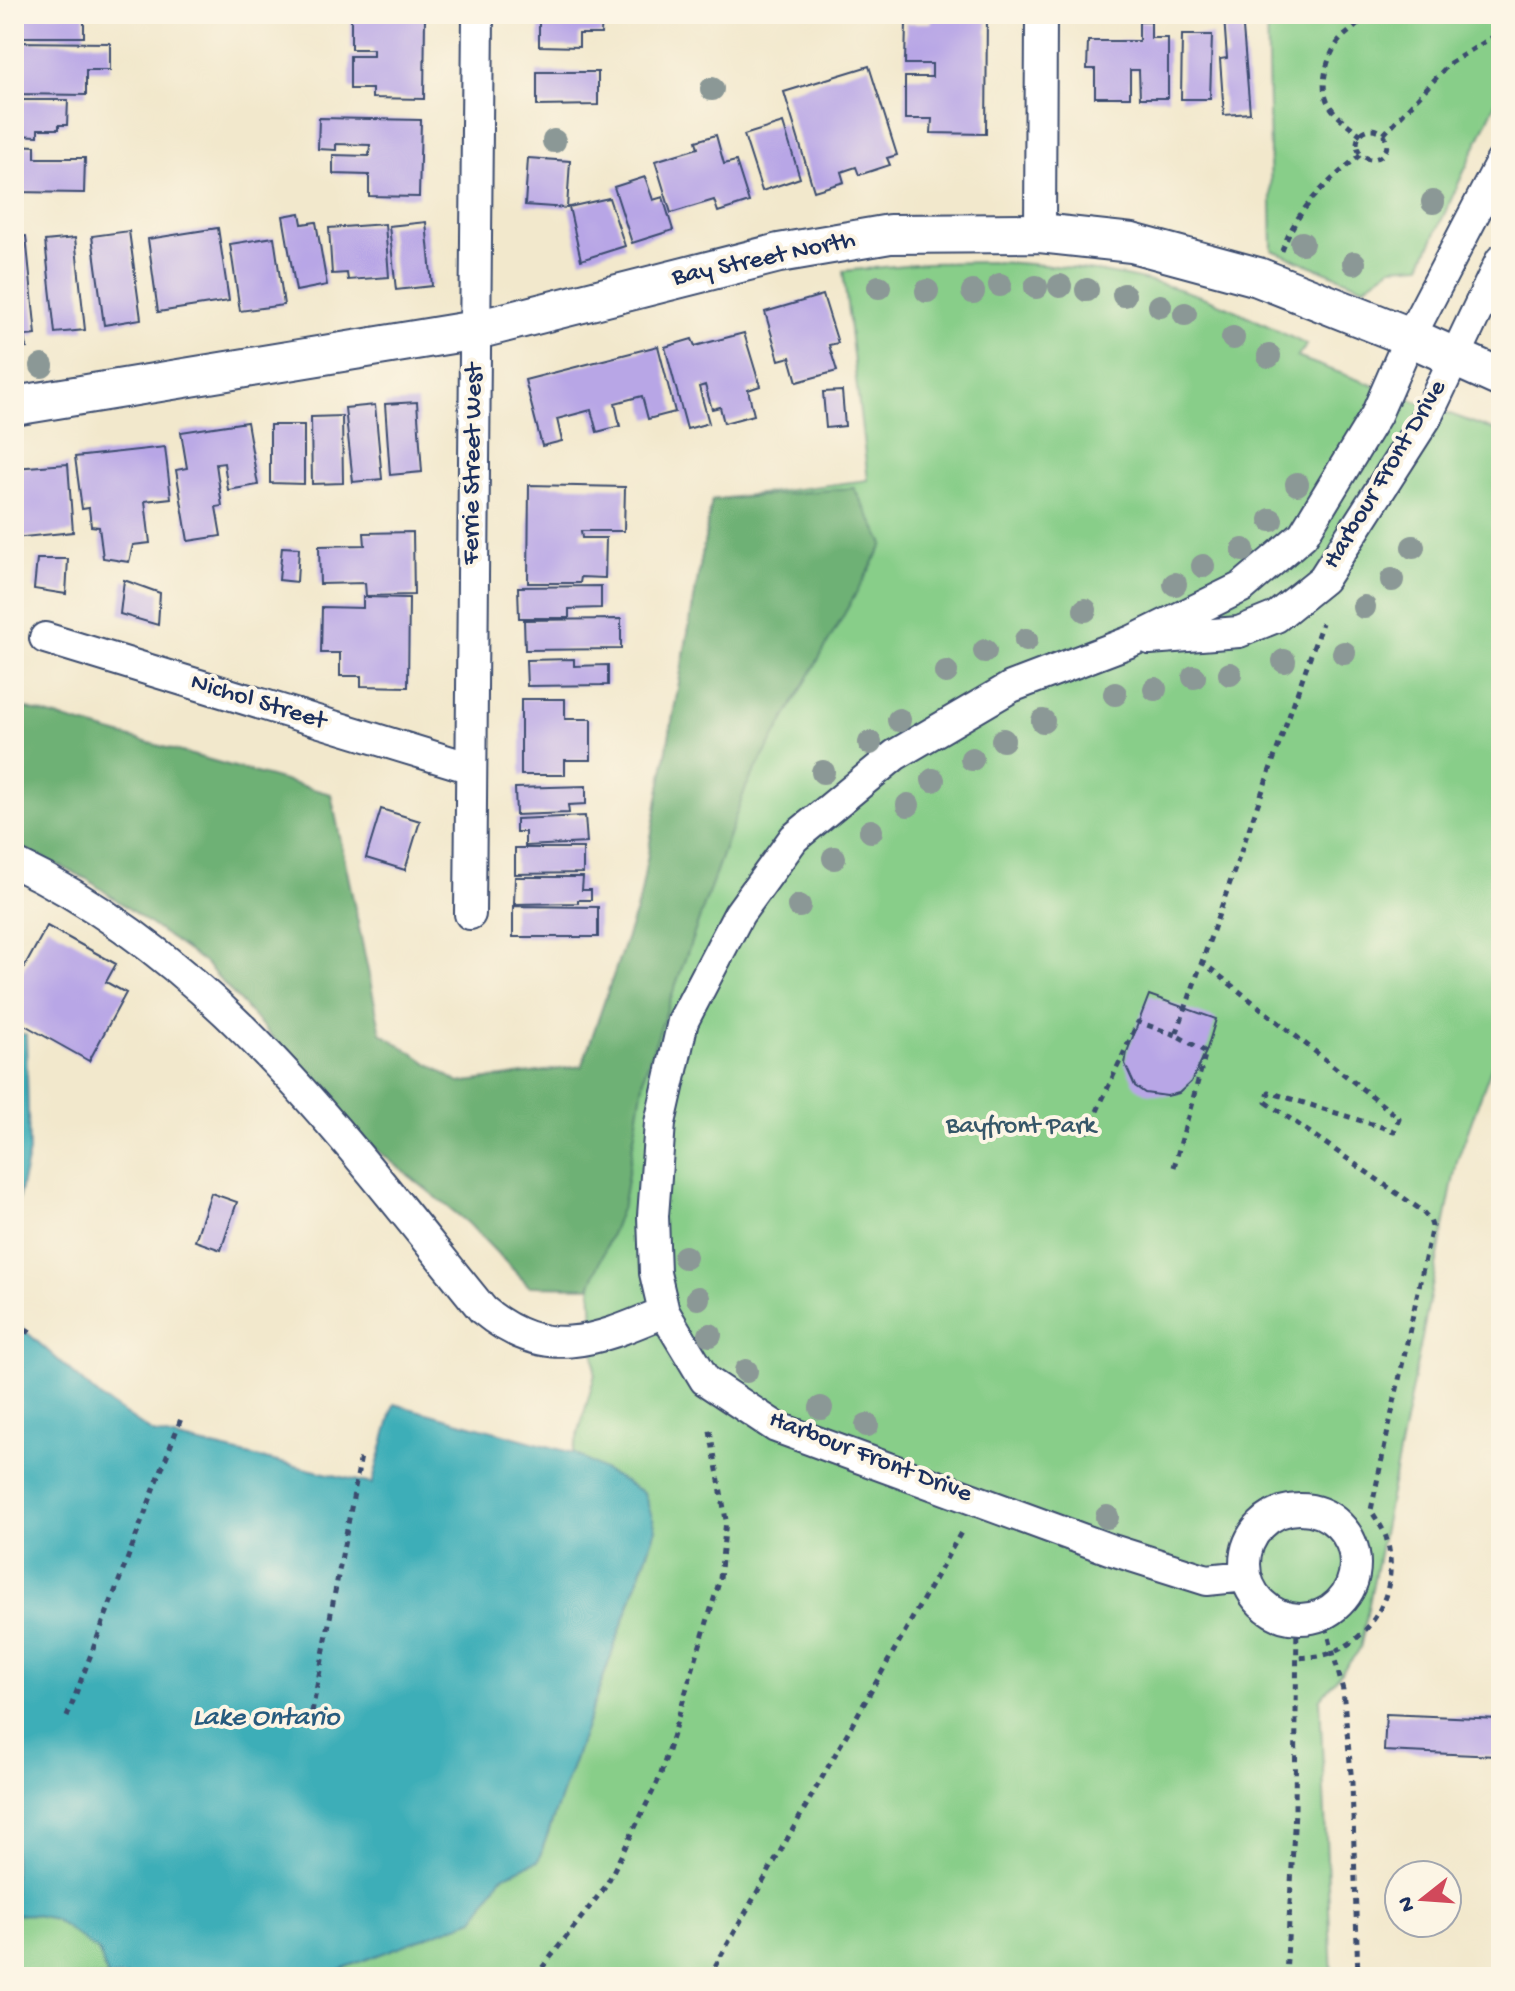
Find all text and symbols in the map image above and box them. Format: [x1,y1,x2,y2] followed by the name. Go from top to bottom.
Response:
[669,225,858,295] street label: Bay Street North
[457,361,491,566] street label: Ferrie Street West
[1317,374,1455,575] street label: Harbour Front Drive
[186,668,332,739] street label: Nichol Street
[945,1112,1098,1143] park label: Bayfront Park
[764,1405,976,1511] street label: Harbour Front Drive
[192,1702,341,1735] water label: Lake Ontario
[1383,1859,1463,1939] north arrow
[1393,1893,1422,1914] text: N

